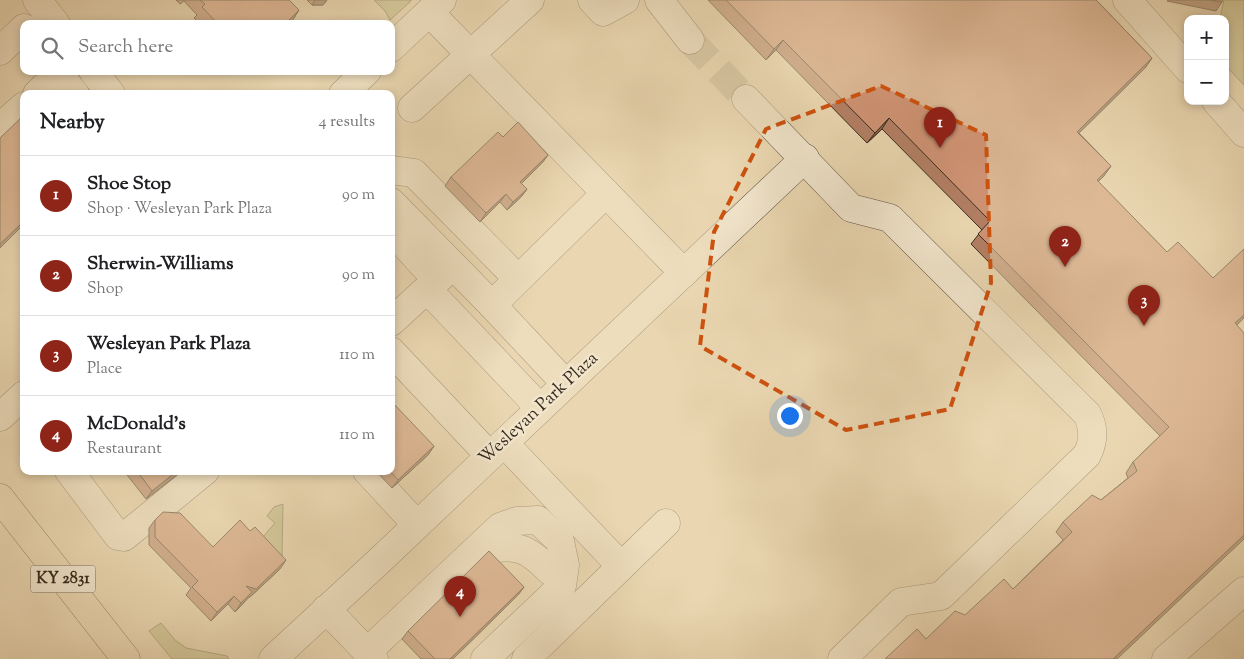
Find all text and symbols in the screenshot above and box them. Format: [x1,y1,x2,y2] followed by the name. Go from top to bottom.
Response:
[1184,15,1229,105] map controls
[1184,15,1229,60] button: +
[20,20,395,75] search box
[38,34,66,62] icon: search
[78,34,173,61] text: Search here
[1184,60,1229,105] button: −
[924,107,956,148] pin: 1
[40,108,105,138] text: Nearby
[319,111,375,134] text: 4 results
[87,171,171,198] text: Shoe Stop
[53,184,59,207] text: 1
[342,184,375,207] text: 90 m
[87,198,272,221] text: Shop · Wesleyan Park Plaza
[1049,226,1081,267] pin: 2
[87,251,233,278] text: Sherwin-Williams
[52,264,60,287] text: 2
[342,264,375,287] text: 90 m
[87,278,123,301] text: Shop
[1128,285,1160,326] pin: 3
[87,331,251,358] text: Wesleyan Park Plaza
[53,344,59,367] text: 3
[339,344,375,367] text: 110 m
[473,347,605,471] street label: Wesleyan Park Plaza
[87,358,122,381] text: Place
[777,403,803,429] your location
[87,411,186,438] text: McDonald's
[52,424,60,447] text: 4
[339,424,375,447] text: 110 m
[87,438,162,461] text: Restaurant
[30,566,96,592] road number: KY 2831
[444,576,476,617] pin: 4

